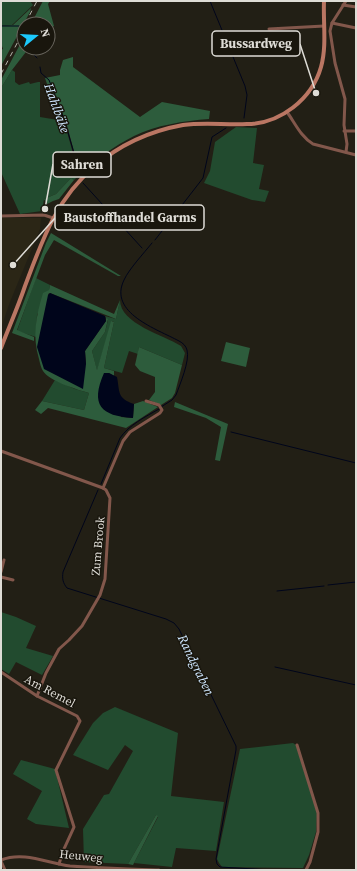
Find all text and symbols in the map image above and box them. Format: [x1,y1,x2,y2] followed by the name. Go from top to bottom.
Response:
[16,16,56,56] north arrow
[37,27,53,39] text: N
[212,31,300,56] callout: Bussardweg
[220,35,292,52] text: Bussardweg
[40,80,74,136] water label: Hahlbäke
[53,152,111,177] callout: Sahren
[61,156,103,173] text: Sahren
[55,205,204,230] callout: Baustoffhandel Garms
[63,209,197,226] text: Baustoffhandel Garms
[87,515,109,576] street label: Zum Brook
[173,631,218,699] water label: Randgraben
[22,671,79,711] street label: Am Remel
[59,846,103,866] street label: Heuweg

